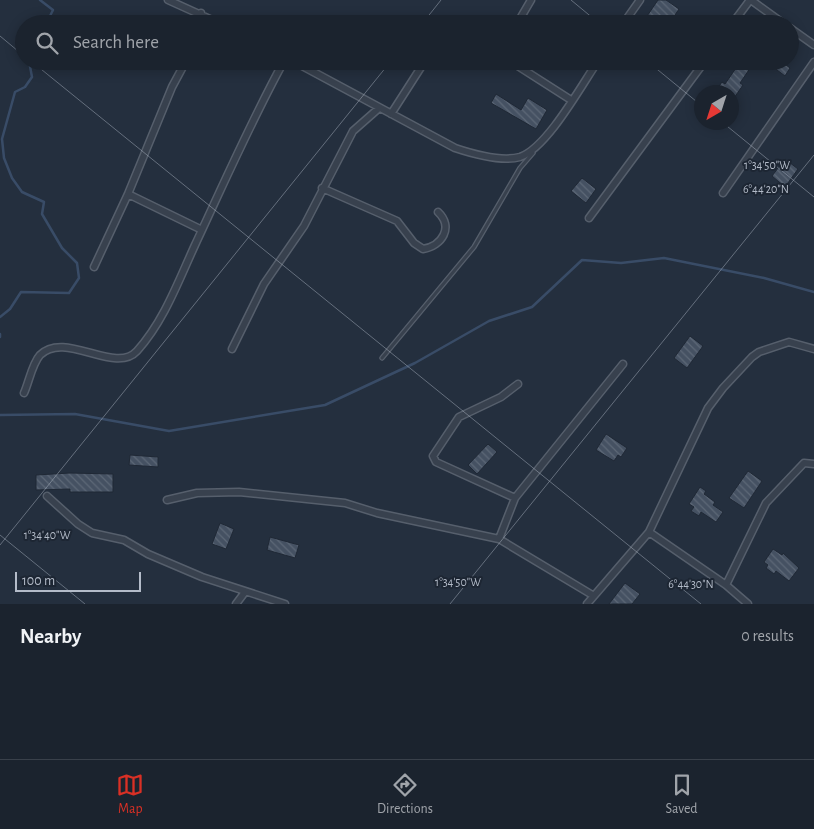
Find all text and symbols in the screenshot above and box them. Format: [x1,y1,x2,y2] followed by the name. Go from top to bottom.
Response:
[15,15,799,70] search box
[33,29,61,57] icon: search
[73,33,159,52] text: Search here
[694,85,739,130] north arrow
[744,159,790,171] text: 1°34'50"W
[743,183,789,195] text: 6°44'20"N
[24,529,71,541] text: 1°34'40"W
[15,569,141,592] scale bar
[22,574,55,588] text: 100 m
[435,576,481,588] text: 1°34'50"W
[668,578,714,590] text: 6°44'30"N
[20,626,81,647] text: Nearby
[741,628,794,644] text: 0 results
[116,771,144,818] tab: Map
[377,771,433,818] tab: Directions
[666,771,698,818] tab: Saved

